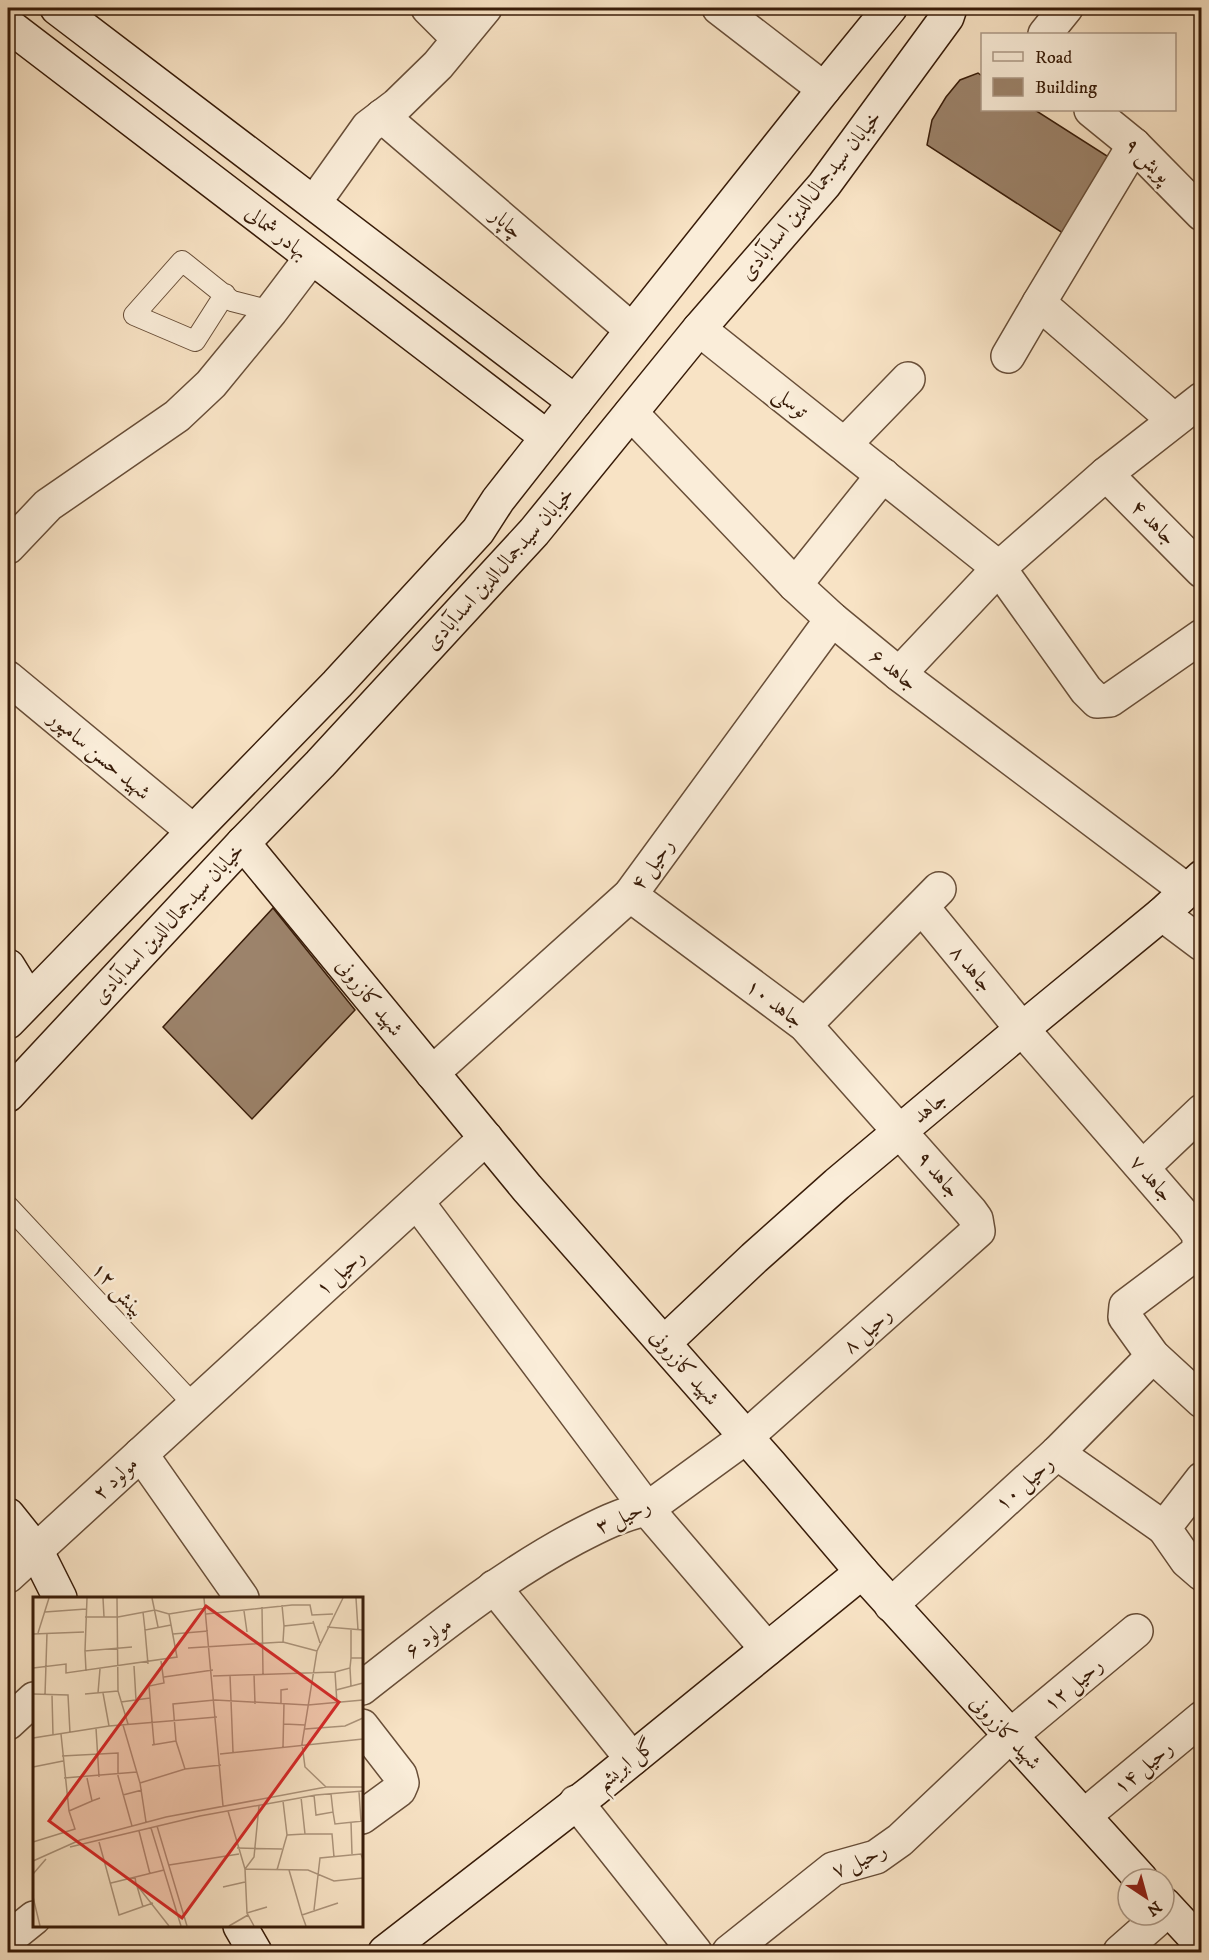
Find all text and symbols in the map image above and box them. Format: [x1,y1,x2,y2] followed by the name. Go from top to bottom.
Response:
[981,33,1176,111] legend
[1035,47,1072,69] text: Road
[1035,77,1097,99] text: Building
[733,105,887,286] street label: خیابان سیدجمال‌الدین اسدآبادی
[1118,132,1177,190] street label: پویش ۹
[240,200,313,265] street label: بهادر شمالی
[483,201,528,246] street label: چاپار
[767,381,814,427] street label: توسلی
[419,481,580,656] street label: خیابان سیدجمال‌الدین اسدآبادی
[1125,495,1181,551] street label: جاهد ۴
[864,643,923,697] street label: جاهد ۶
[42,704,156,806] street label: شهید حسن سامپور
[625,834,681,896] street label: رحیل ۴
[87,837,250,1010] street label: خیابان سیدجمال‌الدین اسدآبادی
[944,940,998,998] street label: جاهد ۸
[330,953,409,1042] street label: شهید کازرونی
[740,974,809,1034] street label: جاهد ۱۰
[907,1086,952,1130] street label: جاهد
[911,1146,966,1203] street label: جاهد ۹
[1124,1150,1179,1207] street label: جاهد ۷
[311,1244,371,1302] street label: رحیل ۱
[85,1257,149,1323] street label: بینش ۱۲
[838,1302,898,1360] street label: رحیل ۸
[644,1324,725,1411] street label: شهید کازرونی
[88,1451,144,1506] street label: مولود ۲
[990,1451,1060,1518] street label: رحیل ۱۰
[592,1493,655,1541] street label: رحیل ۳
[33,1597,363,1927] inset map
[400,1612,457,1664] street label: مولود ۶
[1039,1652,1109,1718] street label: رحیل ۱۲
[964,1690,1047,1776] street label: شهید کازرونی
[590,1732,665,1802] street label: گل ابریشم
[1109,1735,1179,1801] street label: رحیل ۱۴
[828,1837,891,1885] street label: رحیل ۷
[1116,1867,1176,1927] north arrow
[1143,1896,1165,1920] text: N

